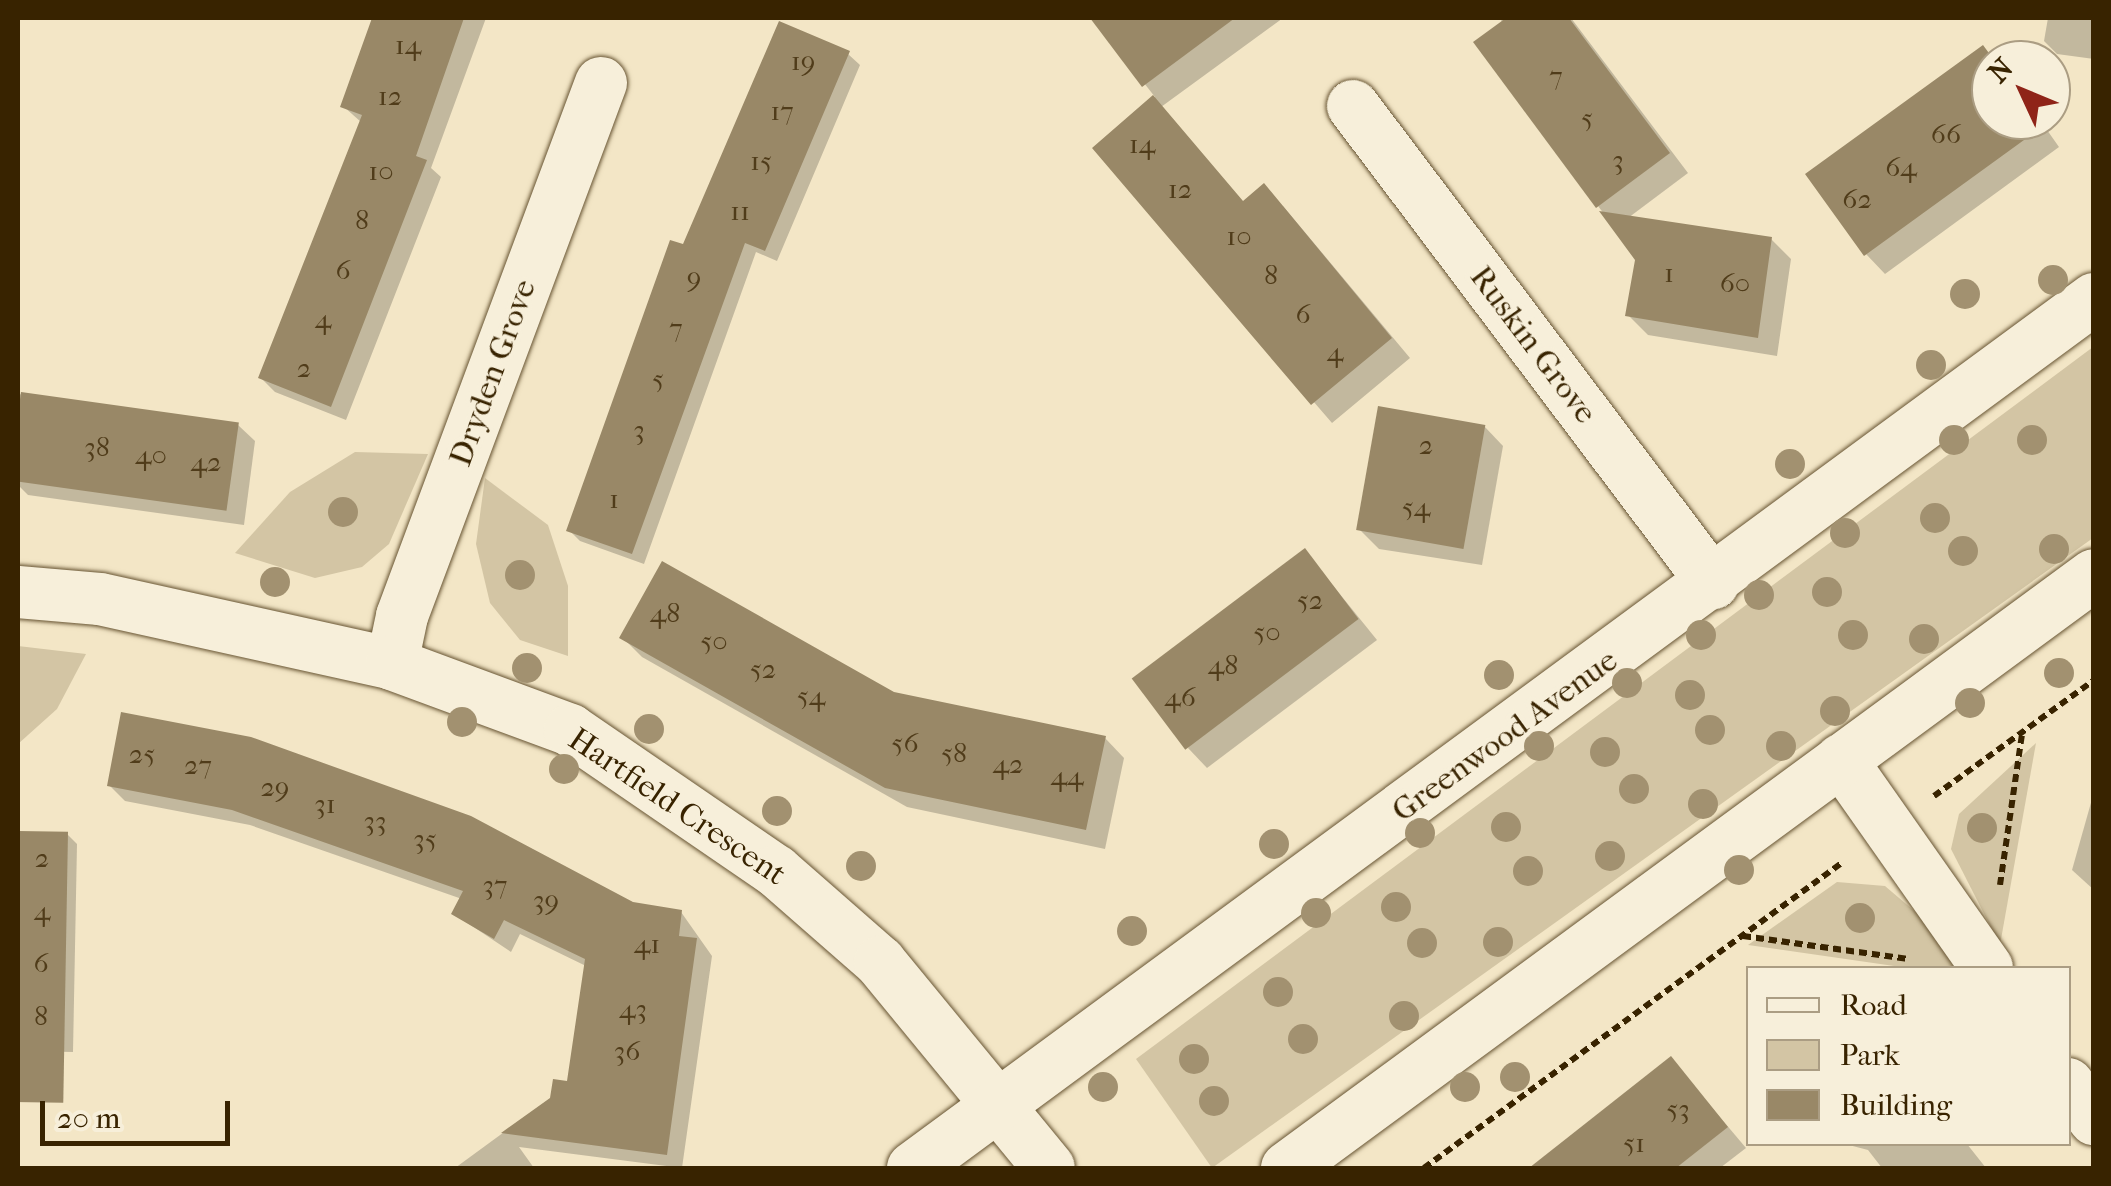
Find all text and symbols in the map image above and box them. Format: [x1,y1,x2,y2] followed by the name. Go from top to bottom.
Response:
[395,28,421,62] house number: 14
[1971,40,2071,140] north arrow
[791,44,815,78] house number: 19
[1981,51,2020,89] text: N
[1549,59,1563,93] house number: 7
[378,79,402,113] house number: 12
[770,94,794,128] house number: 17
[1581,101,1593,135] house number: 5
[1931,117,1961,151] house number: 66
[1129,127,1155,161] house number: 14
[1612,143,1624,177] house number: 3
[750,144,772,178] house number: 15
[1885,150,1917,184] house number: 64
[368,154,394,188] house number: 10
[1168,172,1192,206] house number: 12
[1842,182,1872,216] house number: 62
[730,194,750,228] house number: 11
[355,203,369,237] house number: 8
[1226,219,1252,253] house number: 10
[335,253,351,287] house number: 6
[1664,256,1674,290] house number: 1
[1264,258,1278,292] house number: 8
[1461,259,1605,431] street label: Ruskin Grove
[687,260,701,294] house number: 9
[1720,266,1750,300] house number: 60
[442,275,544,471] street label: Dryden Grove
[1295,297,1311,331] house number: 6
[315,302,331,336] house number: 4
[669,311,683,345] house number: 7
[1327,335,1343,369] house number: 4
[297,351,311,385] house number: 2
[652,362,664,396] house number: 5
[633,413,645,447] house number: 3
[1419,428,1433,462] house number: 2
[84,430,110,464] house number: 38
[135,438,167,472] house number: 40
[191,445,221,479] house number: 42
[609,482,619,516] house number: 1
[1402,490,1430,524] house number: 54
[1297,583,1323,617] house number: 52
[650,596,680,630] house number: 48
[1253,615,1281,649] house number: 50
[700,624,728,658] house number: 50
[1385,641,1625,831] street label: Greenwood Avenue
[1208,648,1238,682] house number: 48
[750,652,776,686] house number: 52
[797,679,825,713] house number: 54
[1164,680,1196,714] house number: 46
[561,720,793,894] street label: Hartfield Crescent
[891,726,919,760] house number: 56
[941,736,967,770] house number: 58
[129,737,155,771] house number: 25
[993,747,1023,781] house number: 42
[184,748,212,782] house number: 27
[1050,759,1084,793] house number: 44
[260,770,290,804] house number: 29
[314,787,336,821] house number: 31
[364,804,386,838] house number: 33
[413,822,437,856] house number: 35
[35,841,49,875] house number: 2
[483,868,507,902] house number: 37
[533,883,559,917] house number: 39
[34,894,50,928] house number: 4
[634,927,660,961] house number: 41
[33,946,49,980] house number: 6
[1746,966,2071,1146] legend
[1840,988,1907,1023] text: Road
[619,992,647,1026] house number: 43
[34,999,48,1033] house number: 8
[614,1034,640,1068] house number: 36
[1840,1038,1900,1073] text: Park
[45,1081,235,1143] scale bar
[1840,1088,1952,1123] text: Building
[1666,1092,1690,1126] house number: 53
[57,1101,120,1136] text: 20 m
[1623,1126,1645,1160] house number: 51

